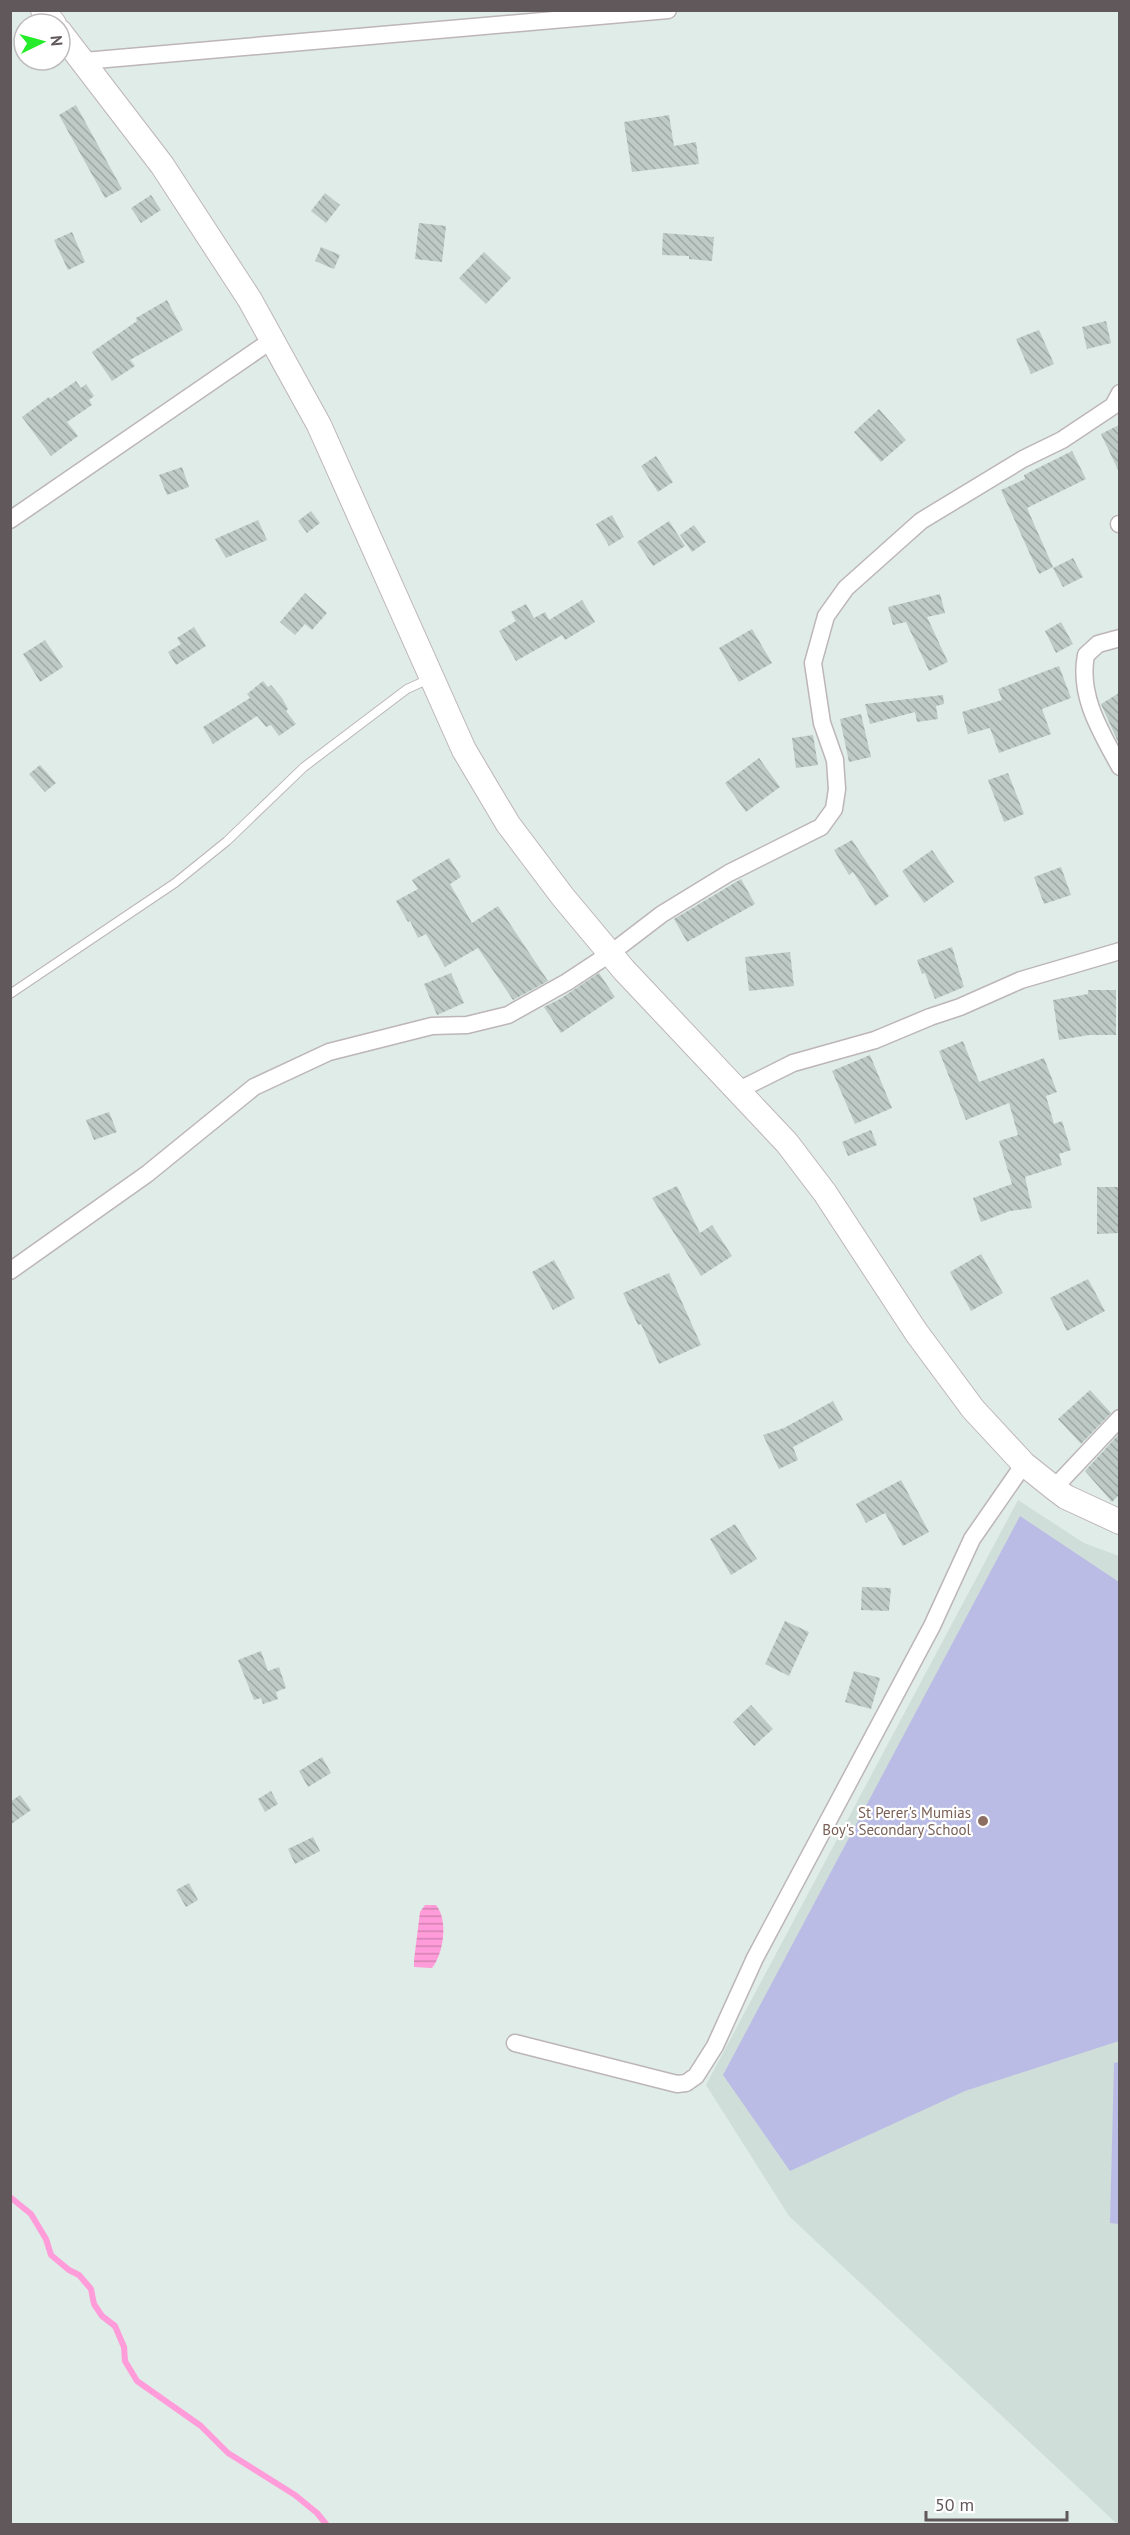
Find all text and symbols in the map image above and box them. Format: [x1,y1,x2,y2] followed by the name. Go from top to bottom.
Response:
[12,12,72,72] north arrow
[47,35,67,47] text: N
[822,1803,972,1839] place label: St Perer's Mumias Boy's Secondary School
[976,1814,990,1828] marker: St Perer's Mumias Boy's Secondary School
[926,2484,1067,2522] scale bar
[935,2493,974,2516] text: 50 m

